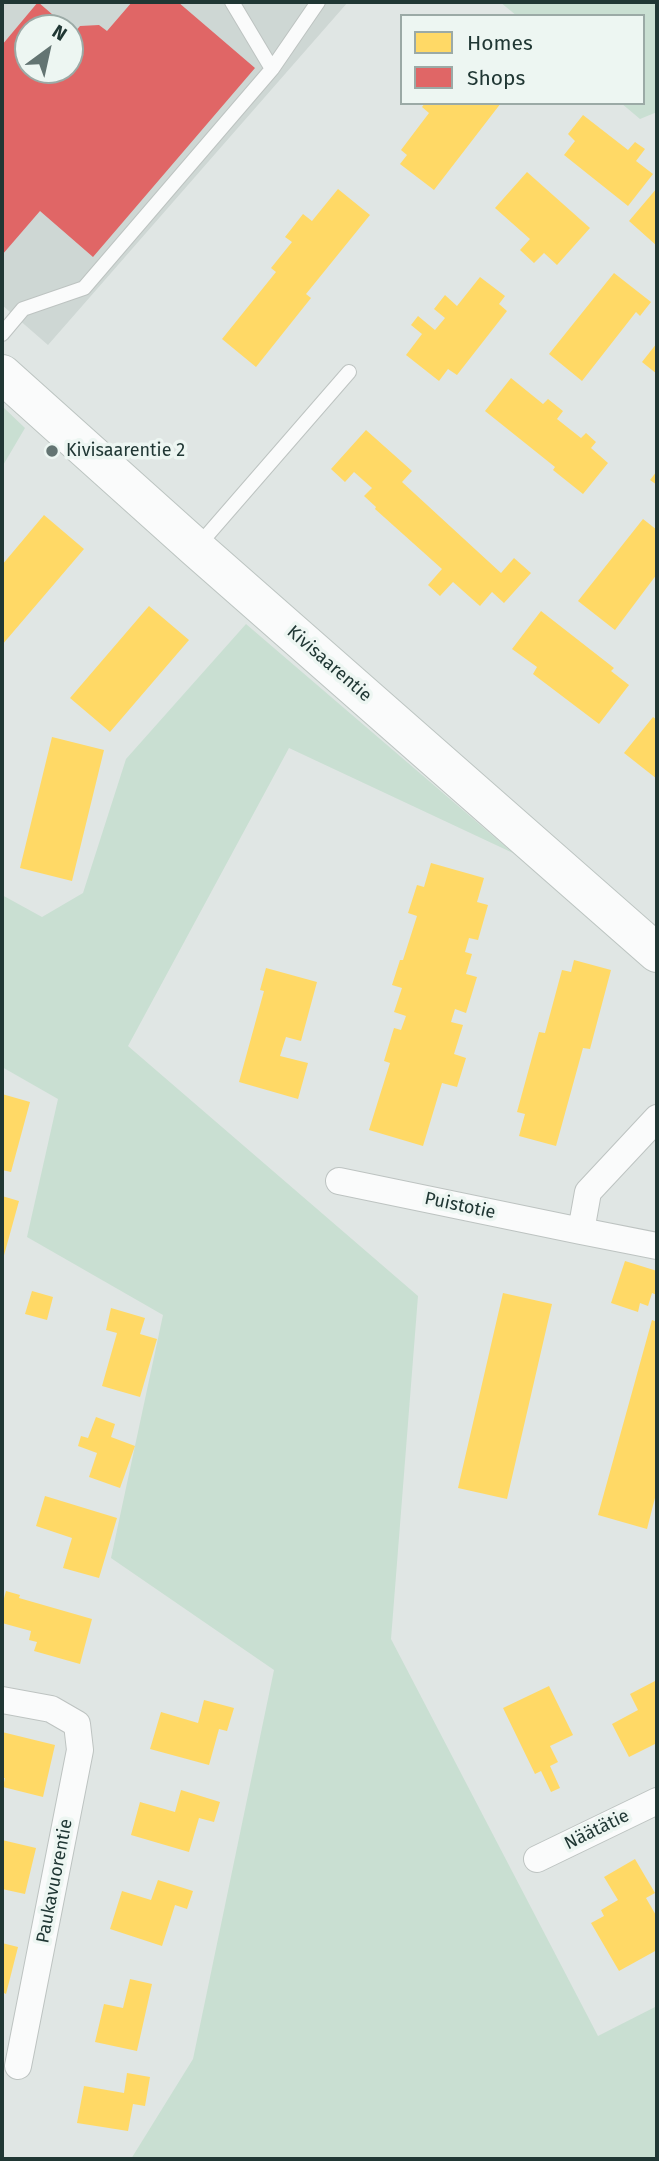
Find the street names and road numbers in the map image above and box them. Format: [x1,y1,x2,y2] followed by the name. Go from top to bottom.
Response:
[282,621,376,707] street label: Kivisaarentie
[423,1188,497,1224] street label: Puistotie
[561,1805,633,1855] street label: Näätätie
[32,1817,78,1945] street label: Paukavuorentie

